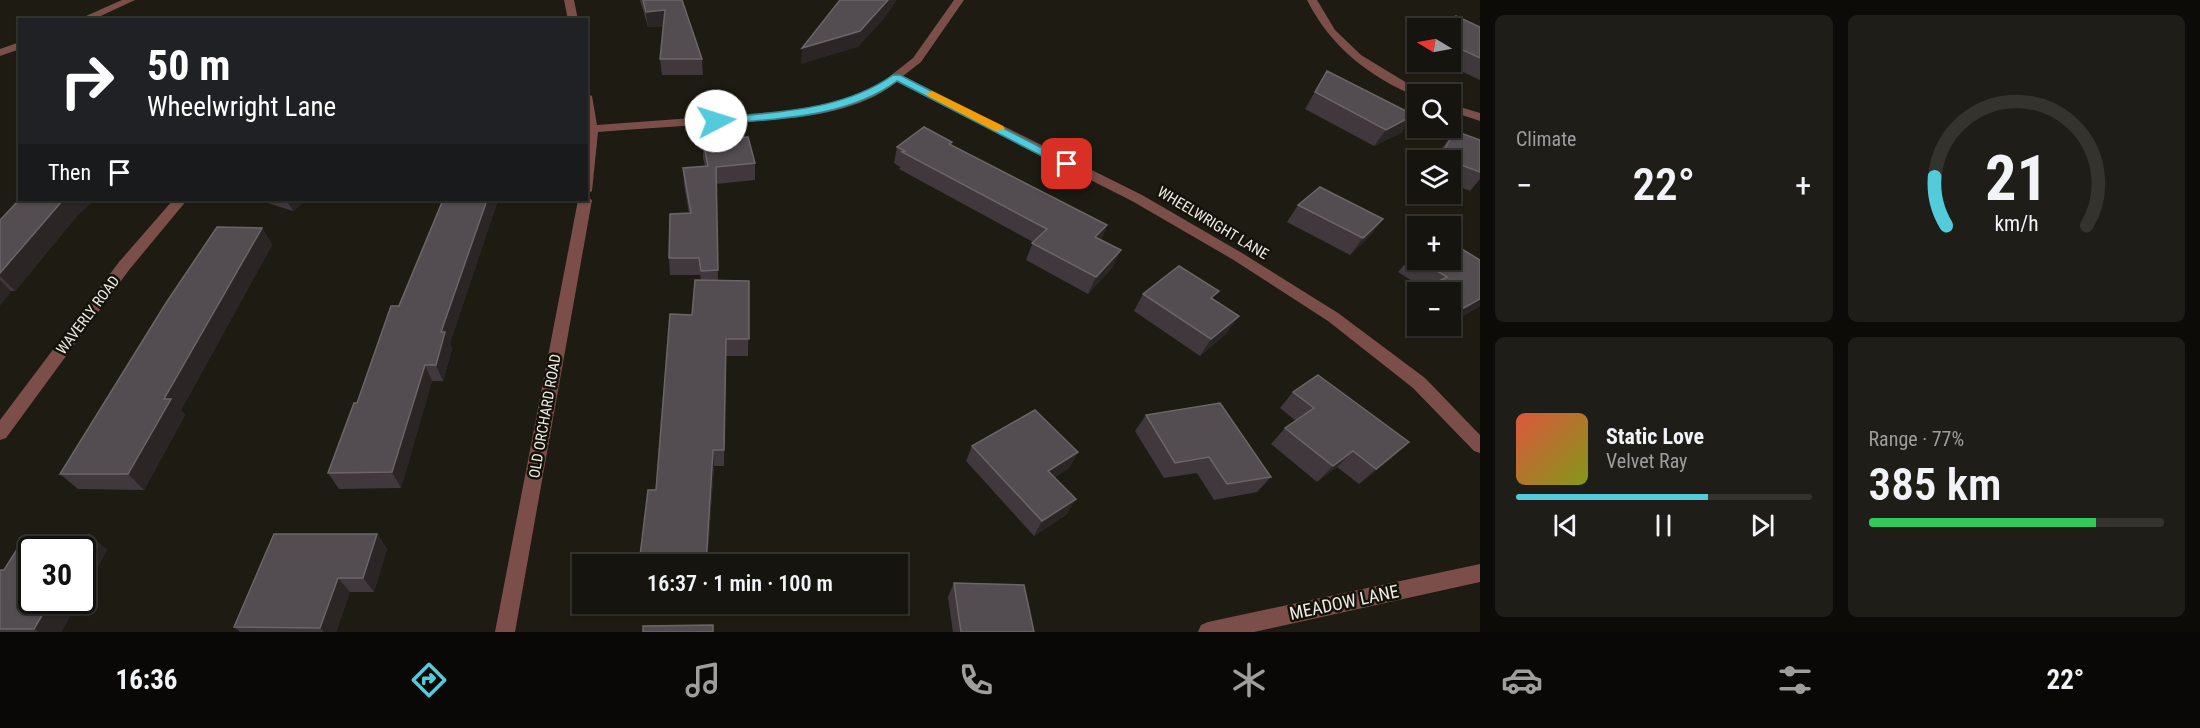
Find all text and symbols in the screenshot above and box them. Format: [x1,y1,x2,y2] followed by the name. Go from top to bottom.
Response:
[1407,18,1461,72] north arrow
[1407,18,1461,336] map controls
[147,41,230,90] text: 50 m
[48,42,126,120] icon: right
[1407,84,1461,138] button: search
[684,89,748,153] position arrow
[147,91,336,123] text: Wheelwright Lane
[1516,127,1576,151] text: Climate
[1041,138,1092,189] pin
[1985,142,2048,215] text: 21
[1050,147,1083,180] icon: arrive
[1407,150,1461,204] button: layers
[103,156,136,189] icon: arrive
[1632,158,1695,211] text: 22°
[48,160,91,185] text: Then
[1516,166,1533,205] text: −
[1795,166,1811,205] text: +
[1154,183,1272,263] street label: WHEELWRIGHT LANE
[1994,211,2038,236] text: km/h
[1407,216,1461,270] button: +
[53,272,123,358] street label: WAVERLY ROAD
[1407,282,1461,336] button: −
[525,353,565,479] street label: OLD ORCHARD ROAD
[1606,424,1704,449] text: Static Love
[1869,427,1964,451] text: Range · 77%
[1606,449,1687,473] text: Velvet Ray
[1869,458,2002,511] text: 385 km
[1549,509,1582,542] icon: previous
[1647,509,1680,542] icon: pause
[1746,509,1779,542] icon: next
[18,536,96,614] speed limit sign: 30
[647,571,833,596] text: 16:37 · 1 min · 100 m
[1287,580,1401,624] street label: MEADOW LANE
[408,659,450,701] icon: directions
[682,659,724,701] icon: music
[955,659,997,701] icon: phone
[1228,659,1270,701] icon: climate
[1501,659,1543,701] icon: car
[1774,659,1816,701] icon: filters
[116,664,177,696] text: 16:36
[2047,664,2084,696] text: 22°

